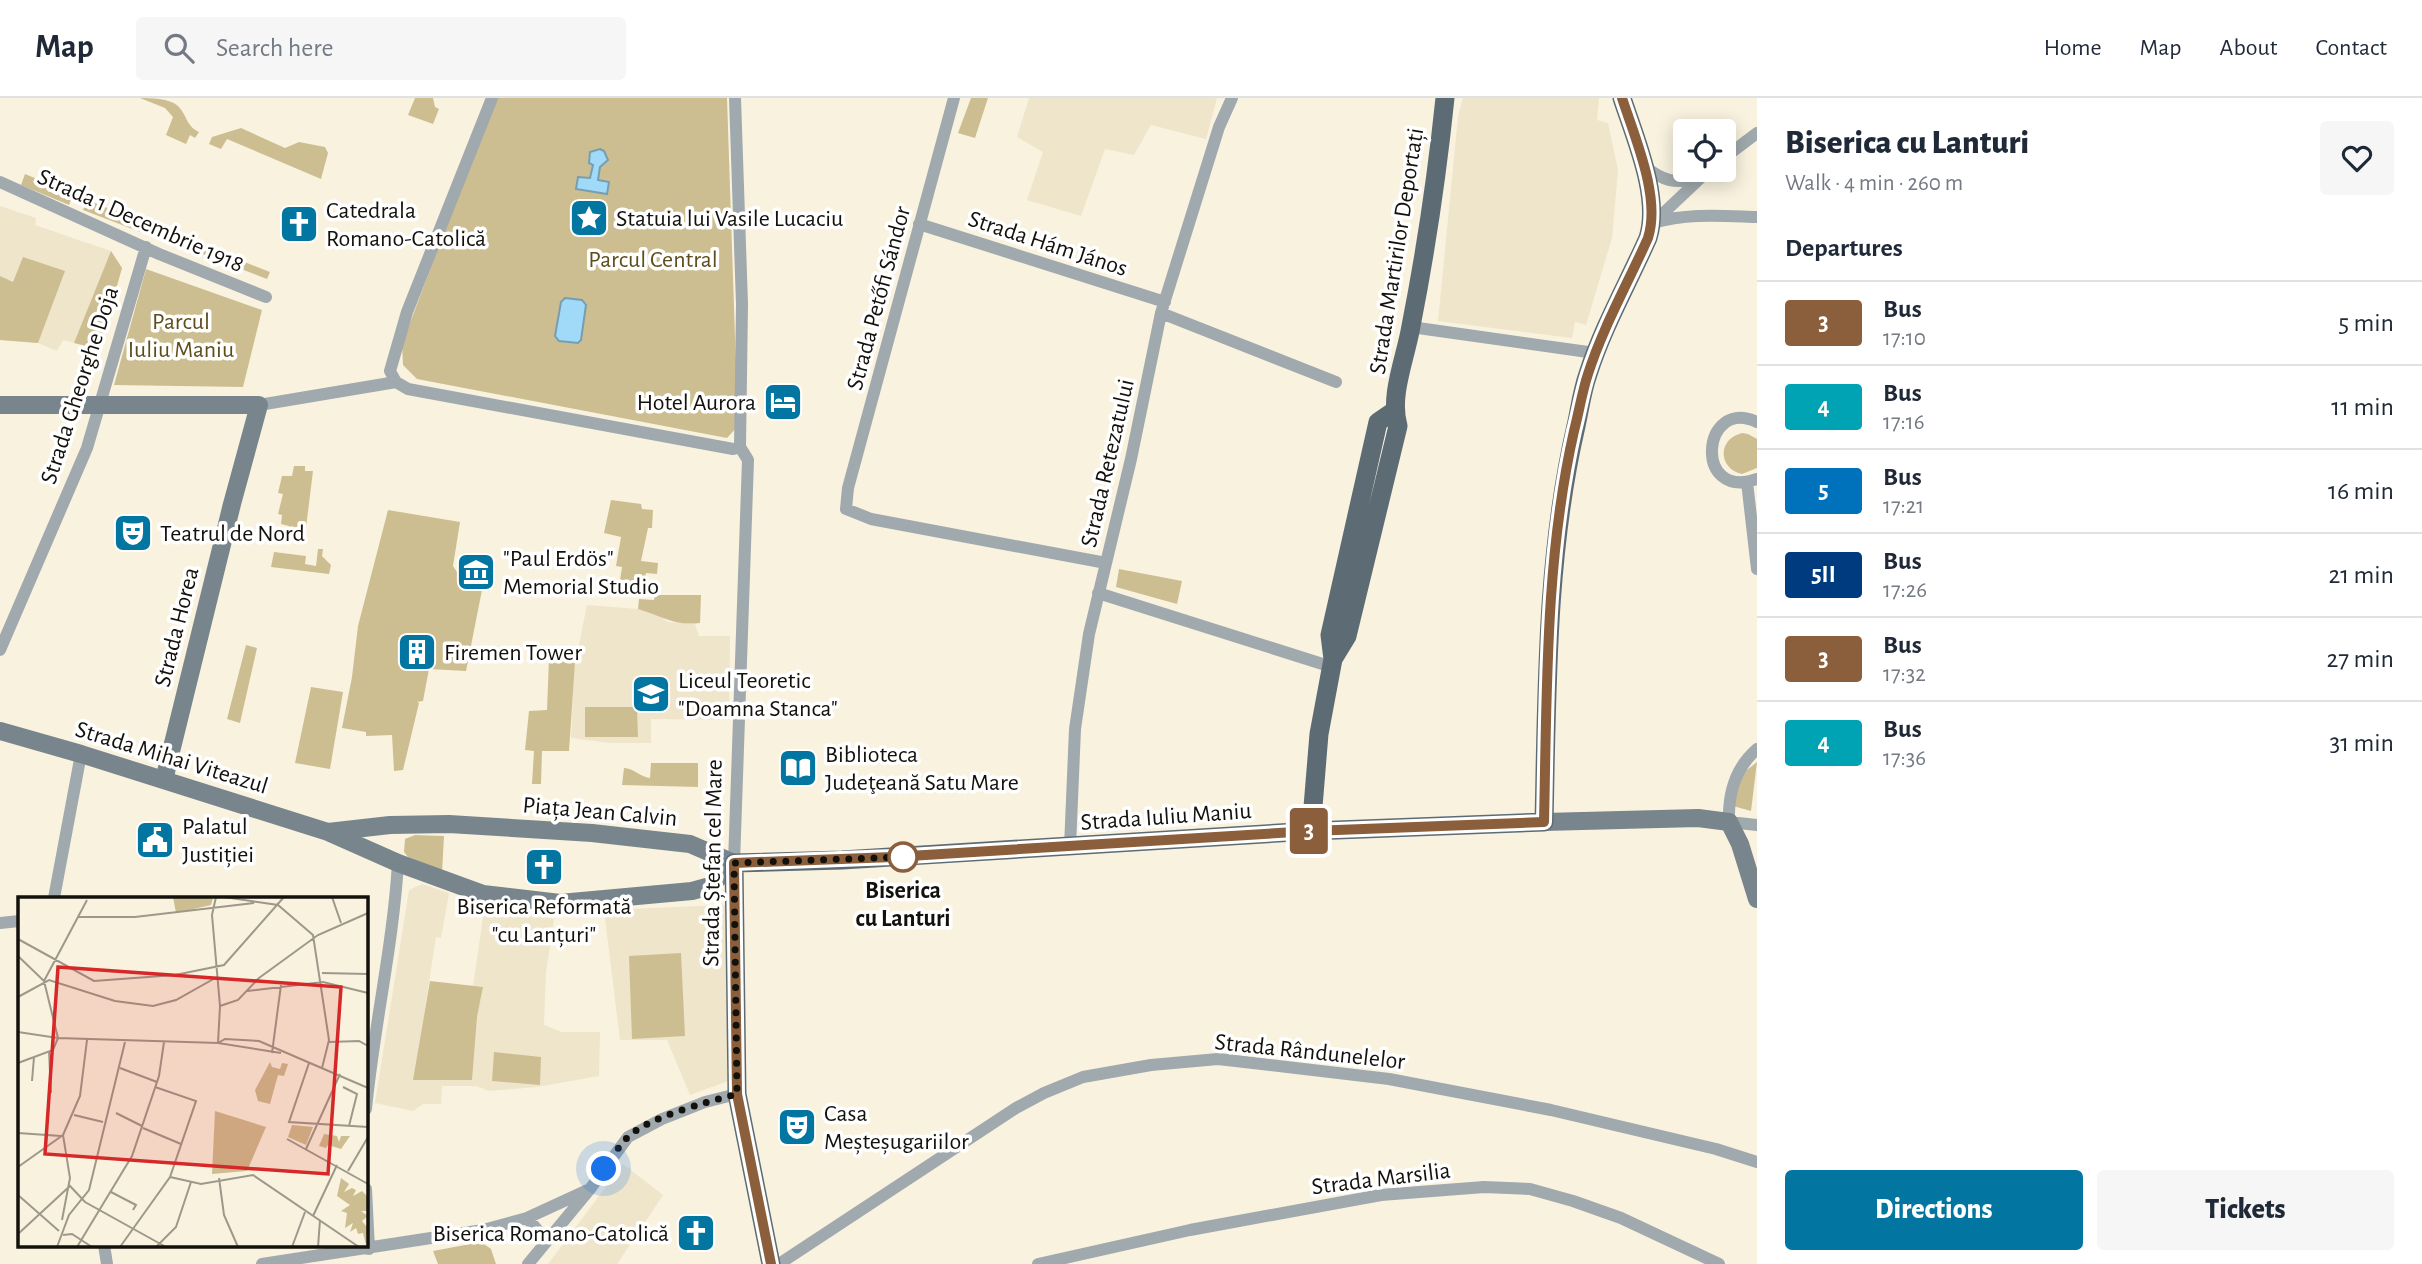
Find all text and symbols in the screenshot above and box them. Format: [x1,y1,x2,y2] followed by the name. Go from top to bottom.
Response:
[136,17,626,80] search box
[160,29,198,67] icon: search
[35,31,94,64] text: Map
[216,35,334,61] text: Search here
[2044,36,2102,60] text: Home
[2140,36,2182,60] text: Map
[2220,36,2277,60] text: About
[2315,36,2387,60] text: Contact
[1673,119,1736,182] map controls
[1673,119,1736,182] button: locate
[2320,121,2394,195] button: heart
[1366,126,1429,376] street label: Strada Martirilor Deportați
[1785,127,2029,160] text: Biserica cu Lanturi
[34,165,247,277] street label: Strada 1 Decembrie 1918
[1785,172,1963,195] text: Walk · 4 min · 260 m
[568,197,610,239] place icon: Statuia lui Vasile Lucaciu
[326,199,486,251] place label: Catedrala Romano-Catolică
[278,203,320,245] church icon: Catedrala Romano-Catolică
[843,203,915,393] street label: Strada Petőfi Sándor
[616,207,843,231] place label: Statuia lui Vasile Lucaciu
[965,207,1130,281] street label: Strada Hám János
[1785,235,1903,261] text: Departures
[588,248,718,272] park label: Parcul Central
[37,284,123,487] street label: Strada Gheorghe Doja
[1883,296,1922,322] text: Bus
[128,310,234,362] park label: Parcul Iuliu Maniu
[2338,310,2394,336] text: 5 min
[1818,311,1829,335] text: 3
[1883,327,1926,350] text: 17:10
[1077,377,1139,550] street label: Strada Retezatului
[1883,380,1922,406] text: Bus
[762,381,804,423] hotel icon: Hotel Aurora
[637,391,756,415] place label: Hotel Aurora
[2331,394,2394,420] text: 11 min
[1817,395,1830,419] text: 4
[1883,411,1925,434] text: 17:16
[1883,464,1922,490] text: Bus
[2328,478,2394,504] text: 16 min
[1818,479,1829,503] text: 5
[1883,495,1924,518] text: 17:21
[112,512,154,554] theatre icon: Teatrul de Nord
[160,522,305,546] place label: Teatrul de Nord
[503,547,659,599] place label: "Paul Erdös" Memorial Studio
[1883,548,1922,574] text: Bus
[455,551,497,593] museum icon: "Paul Erdös" Memorial Studio
[2328,562,2394,588] text: 21 min
[1811,563,1836,587] text: 5II
[151,565,203,690] street label: Strada Horea
[1883,579,1927,602] text: 17:26
[396,631,438,673] building icon: Firemen Tower
[1883,632,1922,658] text: Bus
[444,641,582,665] place label: Firemen Tower
[2327,646,2394,672] text: 27 min
[1818,647,1829,671] text: 3
[1883,663,1926,686] text: 17:32
[678,669,838,721] place label: Liceul Teoretic "Doamna Stanca"
[630,673,672,715] school or university icon: Liceul Teoretic "Doamna Stanca"
[1883,716,1922,742] text: Bus
[73,717,271,799] street label: Strada Mihai Viteazul
[2330,730,2394,756] text: 31 min
[1817,731,1830,755] text: 4
[825,743,1019,795] place label: Biblioteca Judeţeană Satu Mare
[777,747,819,789] library icon: Biblioteca Judeţeană Satu Mare
[1883,747,1926,770] text: 17:36
[699,759,728,967] street label: Strada Ștefan cel Mare
[522,793,678,832] street label: Piața Jean Calvin
[1080,799,1252,835] street label: Strada Iuliu Maniu
[1286,808,1332,854] line badge: 3
[182,815,254,868] place label: Palatul Justiției
[134,819,176,861] public building icon: Palatul Justiției
[1304,819,1314,843] text: 3
[888,842,918,872] marker: Biserica cu Lanturi
[523,846,565,888] church icon: Biserica Reformată "cu Lanțuri"
[856,879,951,931] place label: Biserica cu Lanturi
[457,895,631,948] place label: Biserica Reformată "cu Lanțuri"
[18,897,368,1246] inset map
[1214,1030,1406,1074] street label: Strada Rândunelelor
[824,1102,969,1155] place label: Casa Meșteșugariilor
[776,1106,818,1148] theatre icon: Casa Meșteșugariilor
[586,1151,621,1186] your location
[1310,1159,1452,1199] street label: Strada Marsilia
[1785,1170,2083,1250] button: Directions
[2097,1170,2394,1250] button: Tickets
[675,1212,717,1254] church icon: Biserica Romano-Catolică
[433,1222,669,1246] place label: Biserica Romano-Catolică

